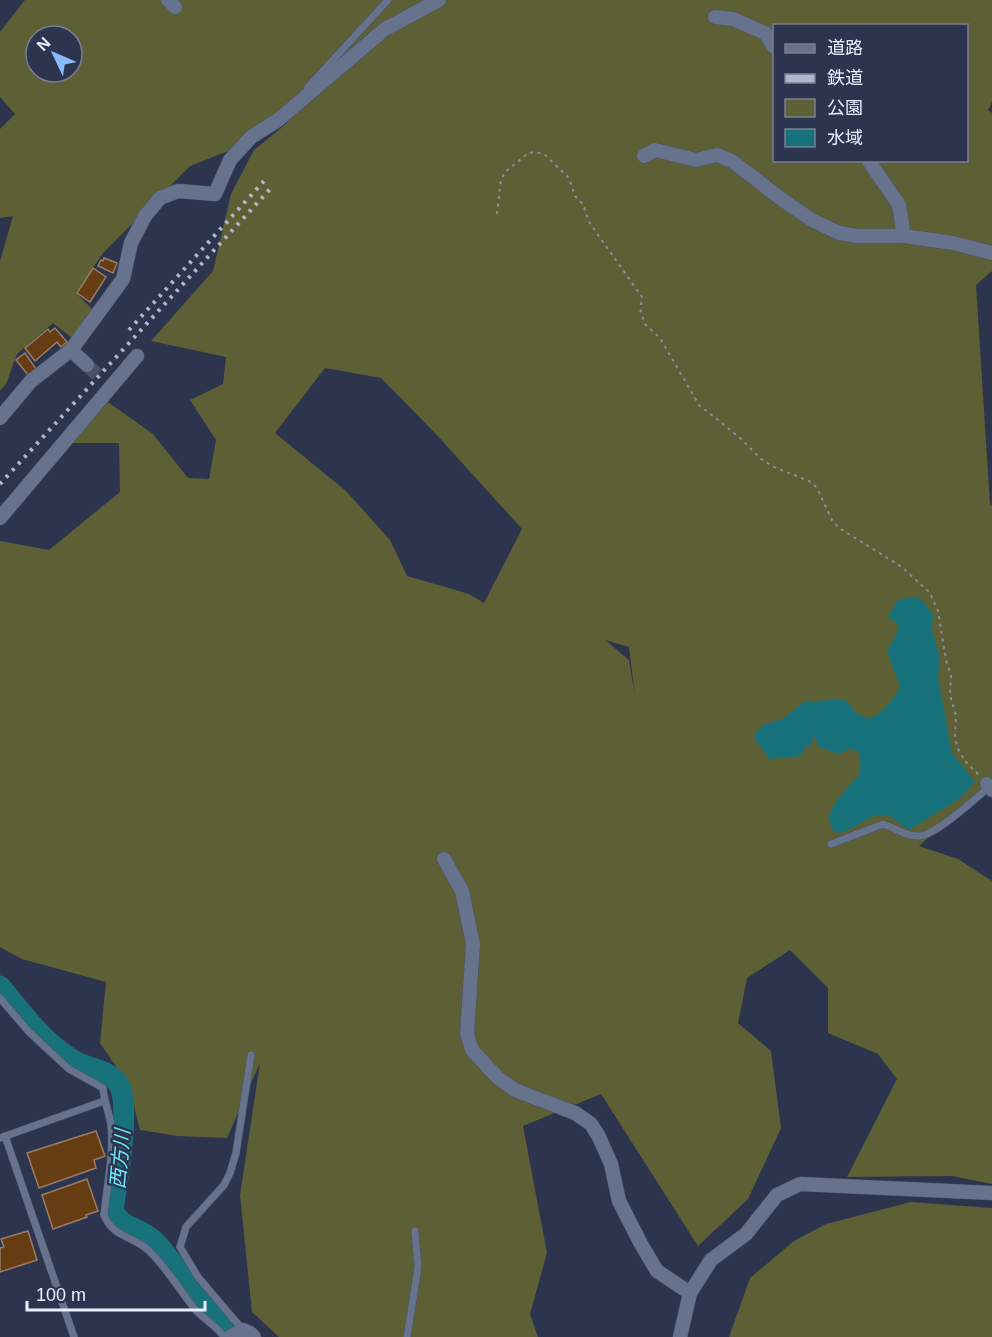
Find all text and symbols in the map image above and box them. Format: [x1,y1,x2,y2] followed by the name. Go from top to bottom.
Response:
[24,24,84,84] north arrow
[773,24,968,162] legend
[33,34,54,54] text: N
[827,38,863,58] text: 道路
[827,68,863,88] text: 鉄道
[827,98,863,118] text: 公園
[827,128,863,148] text: 水域
[106,1126,134,1190] water label: 西方川
[27,1274,206,1312] scale bar
[36,1285,86,1305] text: 100 m

